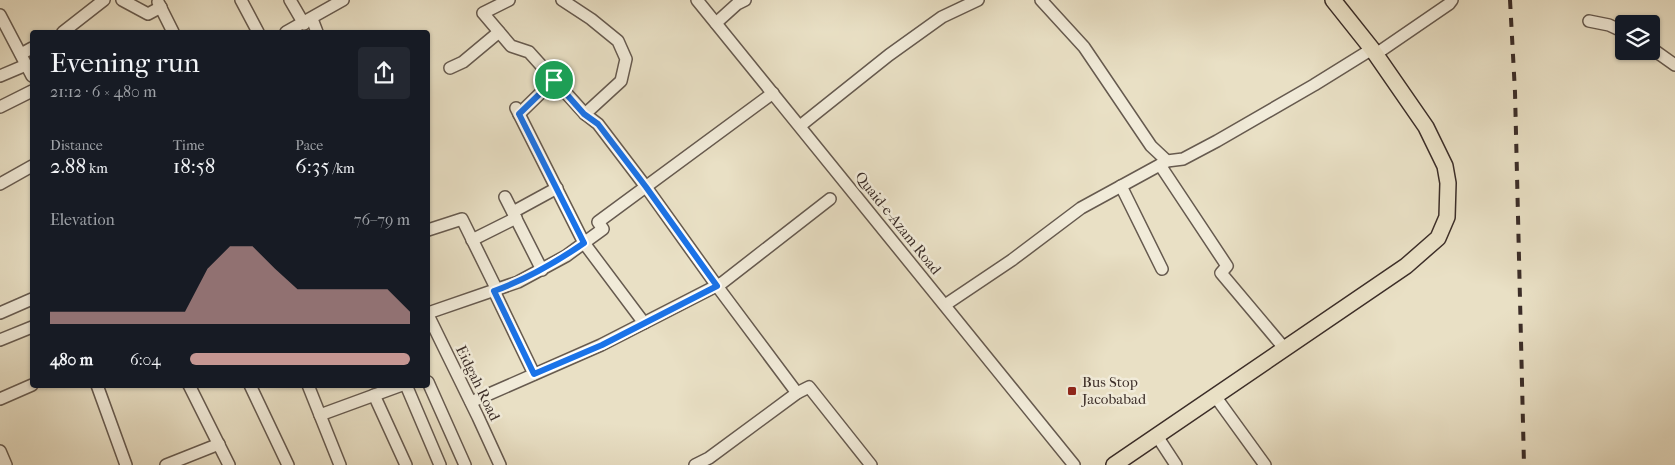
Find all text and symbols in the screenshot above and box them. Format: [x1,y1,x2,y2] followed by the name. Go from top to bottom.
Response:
[1615,15,1660,60] map controls
[1615,15,1660,60] button: layers
[50,46,200,79] text: Evening run
[358,47,410,99] button: share
[533,59,575,101] pin
[540,66,568,94] icon: arrive
[50,82,157,101] text: 21:12 · 6 × 480 m
[50,137,103,154] text: Distance
[173,137,204,154] text: Time
[295,137,323,154] text: Pace
[50,154,86,178] text: 2.88
[173,154,215,178] text: 18:58
[295,154,329,178] text: 6:35
[86,160,108,177] text: km
[329,160,355,177] text: /km
[851,168,945,279] street label: Quaid-e-Azam Road
[50,210,115,229] text: Elevation
[354,210,410,229] text: 76–79 m
[452,342,504,424] street label: Eidgah Road
[50,350,93,369] text: 480 m
[130,350,161,369] text: 6:04
[1081,373,1147,408] place label: Bus Stop Jacobabad
[1066,385,1078,397] marker: Bus Stop Jacobabad

